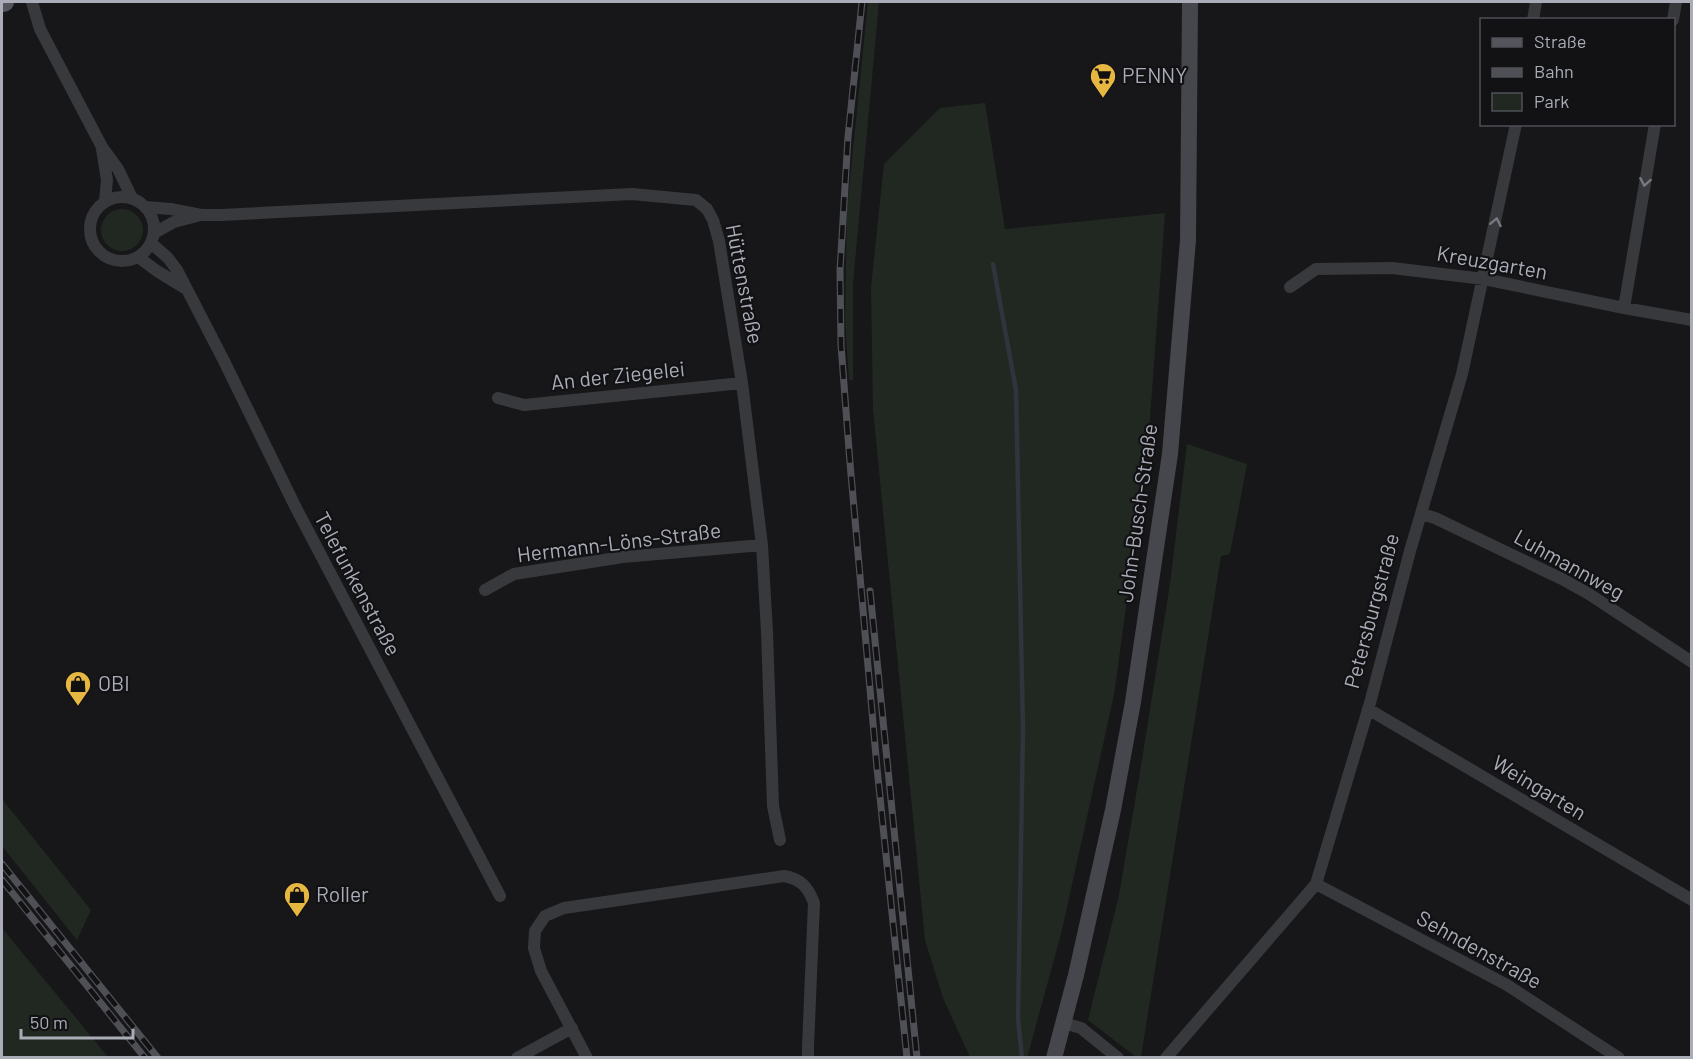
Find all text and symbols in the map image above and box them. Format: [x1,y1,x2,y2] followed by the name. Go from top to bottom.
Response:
[1480,18,1675,126] legend
[1534,30,1586,52] text: Straße
[1534,60,1574,82] text: Bahn
[1088,61,1118,99] supermarket icon: PENNY
[1122,62,1187,87] place label: PENNY
[1534,90,1569,112] text: Park
[1639,177,1652,187] one-way arrow
[1488,217,1501,227] one-way arrow
[722,222,769,346] street label: Hüttenstraße
[1435,239,1550,284] street label: Kreuzgarten
[550,355,686,394] street label: An der Ziegelei
[1112,422,1161,604] street label: John-Busch-Straße
[310,507,407,659] street label: Telefunkenstraße
[515,517,722,566] street label: Hermann-Löns-Straße
[1510,523,1629,604] street label: Luhmannweg
[1338,530,1403,691] street label: Petersburgstraße
[63,669,93,707] shop icon: OBI
[98,670,130,695] place label: OBI
[1488,749,1591,824] street label: Weingarten
[282,880,312,918] shop icon: Roller
[316,881,369,906] place label: Roller
[1413,904,1547,993] street label: Sehndenstraße
[21,1002,134,1040] scale bar
[30,1011,68,1033] text: 50 m

